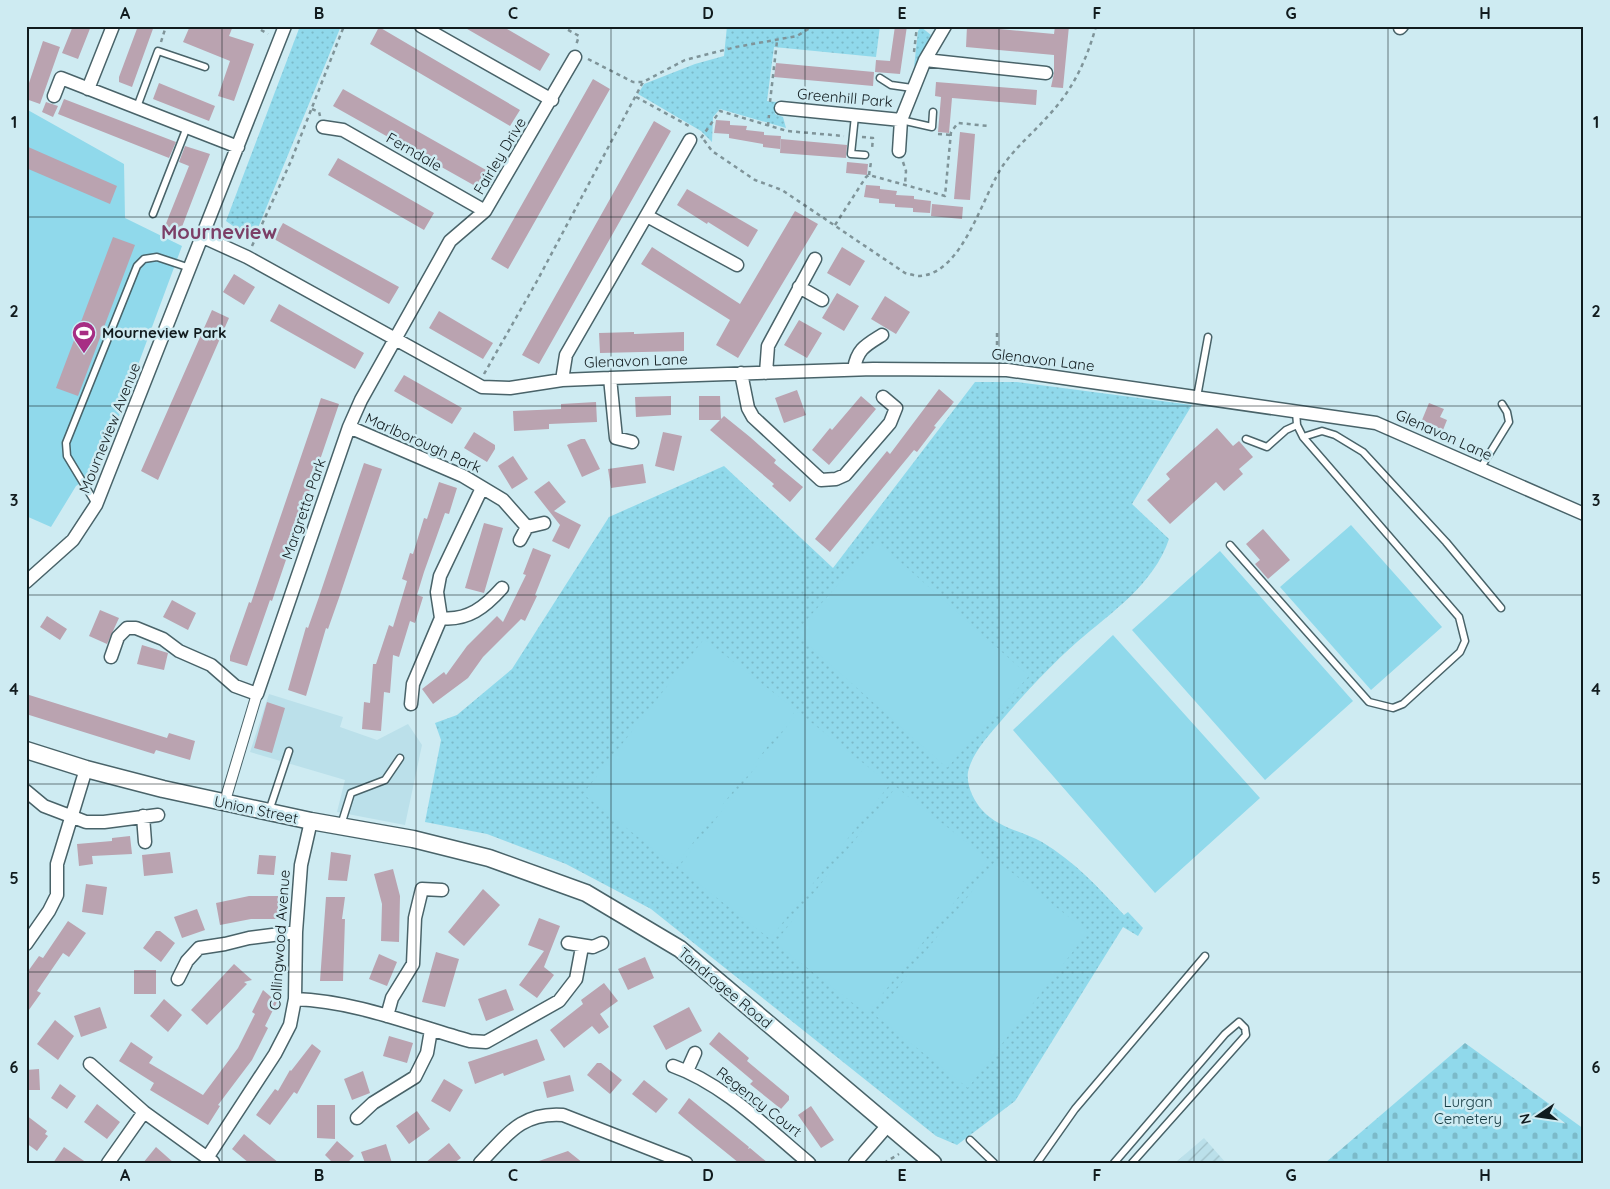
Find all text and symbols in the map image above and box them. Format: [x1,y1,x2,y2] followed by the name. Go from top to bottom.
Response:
[120,3,131,23] text: A
[314,3,324,23] text: B
[508,3,518,23] text: C
[702,3,714,23] text: D
[897,3,907,23] text: E
[1093,3,1102,23] text: F
[1285,3,1297,23] text: G
[1479,3,1491,23] text: H
[796,84,894,111] street label: Greenhill Park
[11,112,17,132] text: 1
[1593,112,1599,132] text: 1
[469,114,530,198] street label: Fairley Drive
[383,128,445,175] street label: Ferndale
[161,219,277,244] district label: Mourneview
[9,301,19,321] text: 2
[1591,301,1601,321] text: 2
[71,320,97,354] sports icon: Mourneview Park
[102,323,227,342] place label: Mourneview Park
[990,344,1096,375] street label: Glenavon Lane
[584,349,688,372] street label: Glenavon Lane
[75,360,144,496] street label: Mourneview Avenue
[1393,405,1495,464] street label: Glenavon Lane
[362,408,484,477] street label: Marlborough Park
[277,456,330,562] street label: Margretta Park
[10,490,18,510] text: 3
[1592,490,1600,510] text: 3
[9,679,19,699] text: 4
[1591,679,1601,699] text: 4
[212,791,300,828] street label: Union Street
[9,868,19,888] text: 5
[1591,868,1601,888] text: 5
[265,869,294,1011] street label: Collingwood Avenue
[675,943,776,1032] street label: Tandragee Road
[10,1057,19,1077] text: 6
[1592,1057,1601,1077] text: 6
[713,1062,806,1141] street label: Regency Court
[1434,1092,1502,1128] park label: Lurgan Cemetery
[1512,1092,1562,1142] north arrow
[1515,1112,1535,1126] text: N
[120,1165,131,1185] text: A
[314,1165,324,1185] text: B
[508,1165,518,1185] text: C
[702,1165,714,1185] text: D
[897,1165,907,1185] text: E
[1093,1165,1102,1185] text: F
[1285,1165,1297,1185] text: G
[1479,1165,1491,1185] text: H

